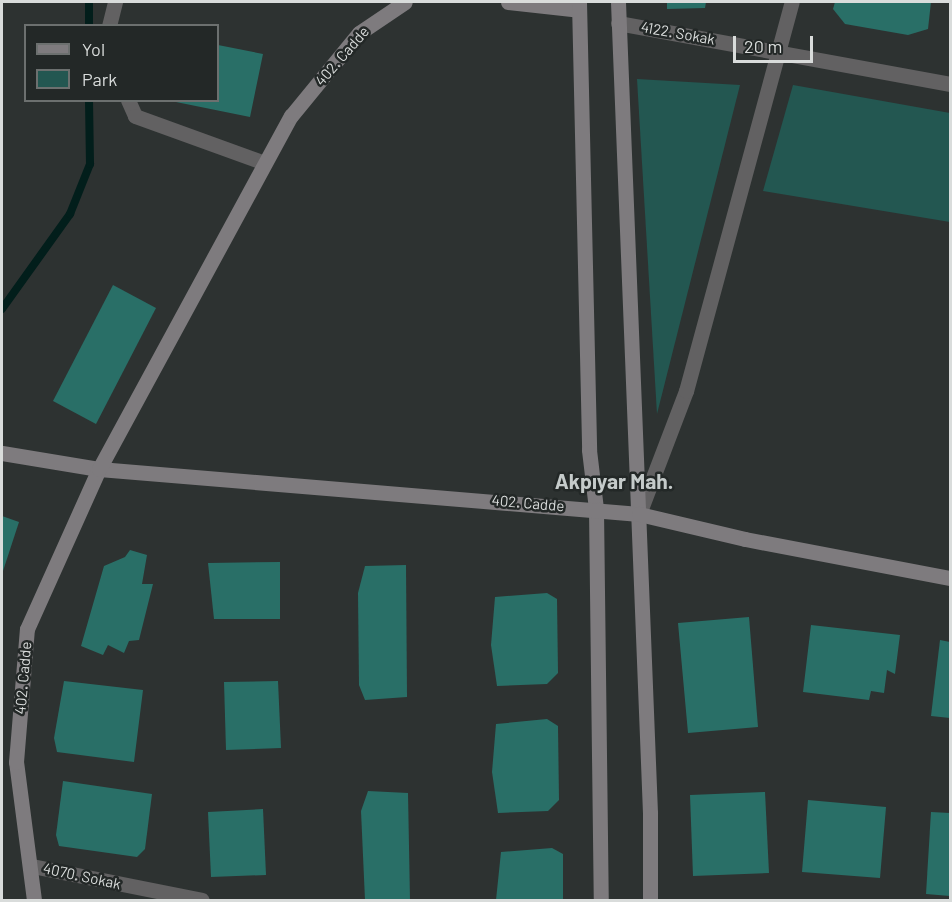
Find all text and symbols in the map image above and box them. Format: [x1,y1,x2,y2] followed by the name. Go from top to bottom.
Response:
[640,18,716,48] street label: 4122. Sokak
[311,23,373,89] street label: 402. Cadde
[24,24,219,102] legend
[736,24,816,62] scale bar
[744,35,782,57] text: 20 m
[82,38,105,60] text: Yol
[82,68,117,90] text: Park
[555,468,673,494] district label: Akpıyar Mah.
[491,491,565,515] street label: 402. Cadde
[11,641,35,715] street label: 402. Cadde
[42,859,122,893] street label: 4070. Sokak

